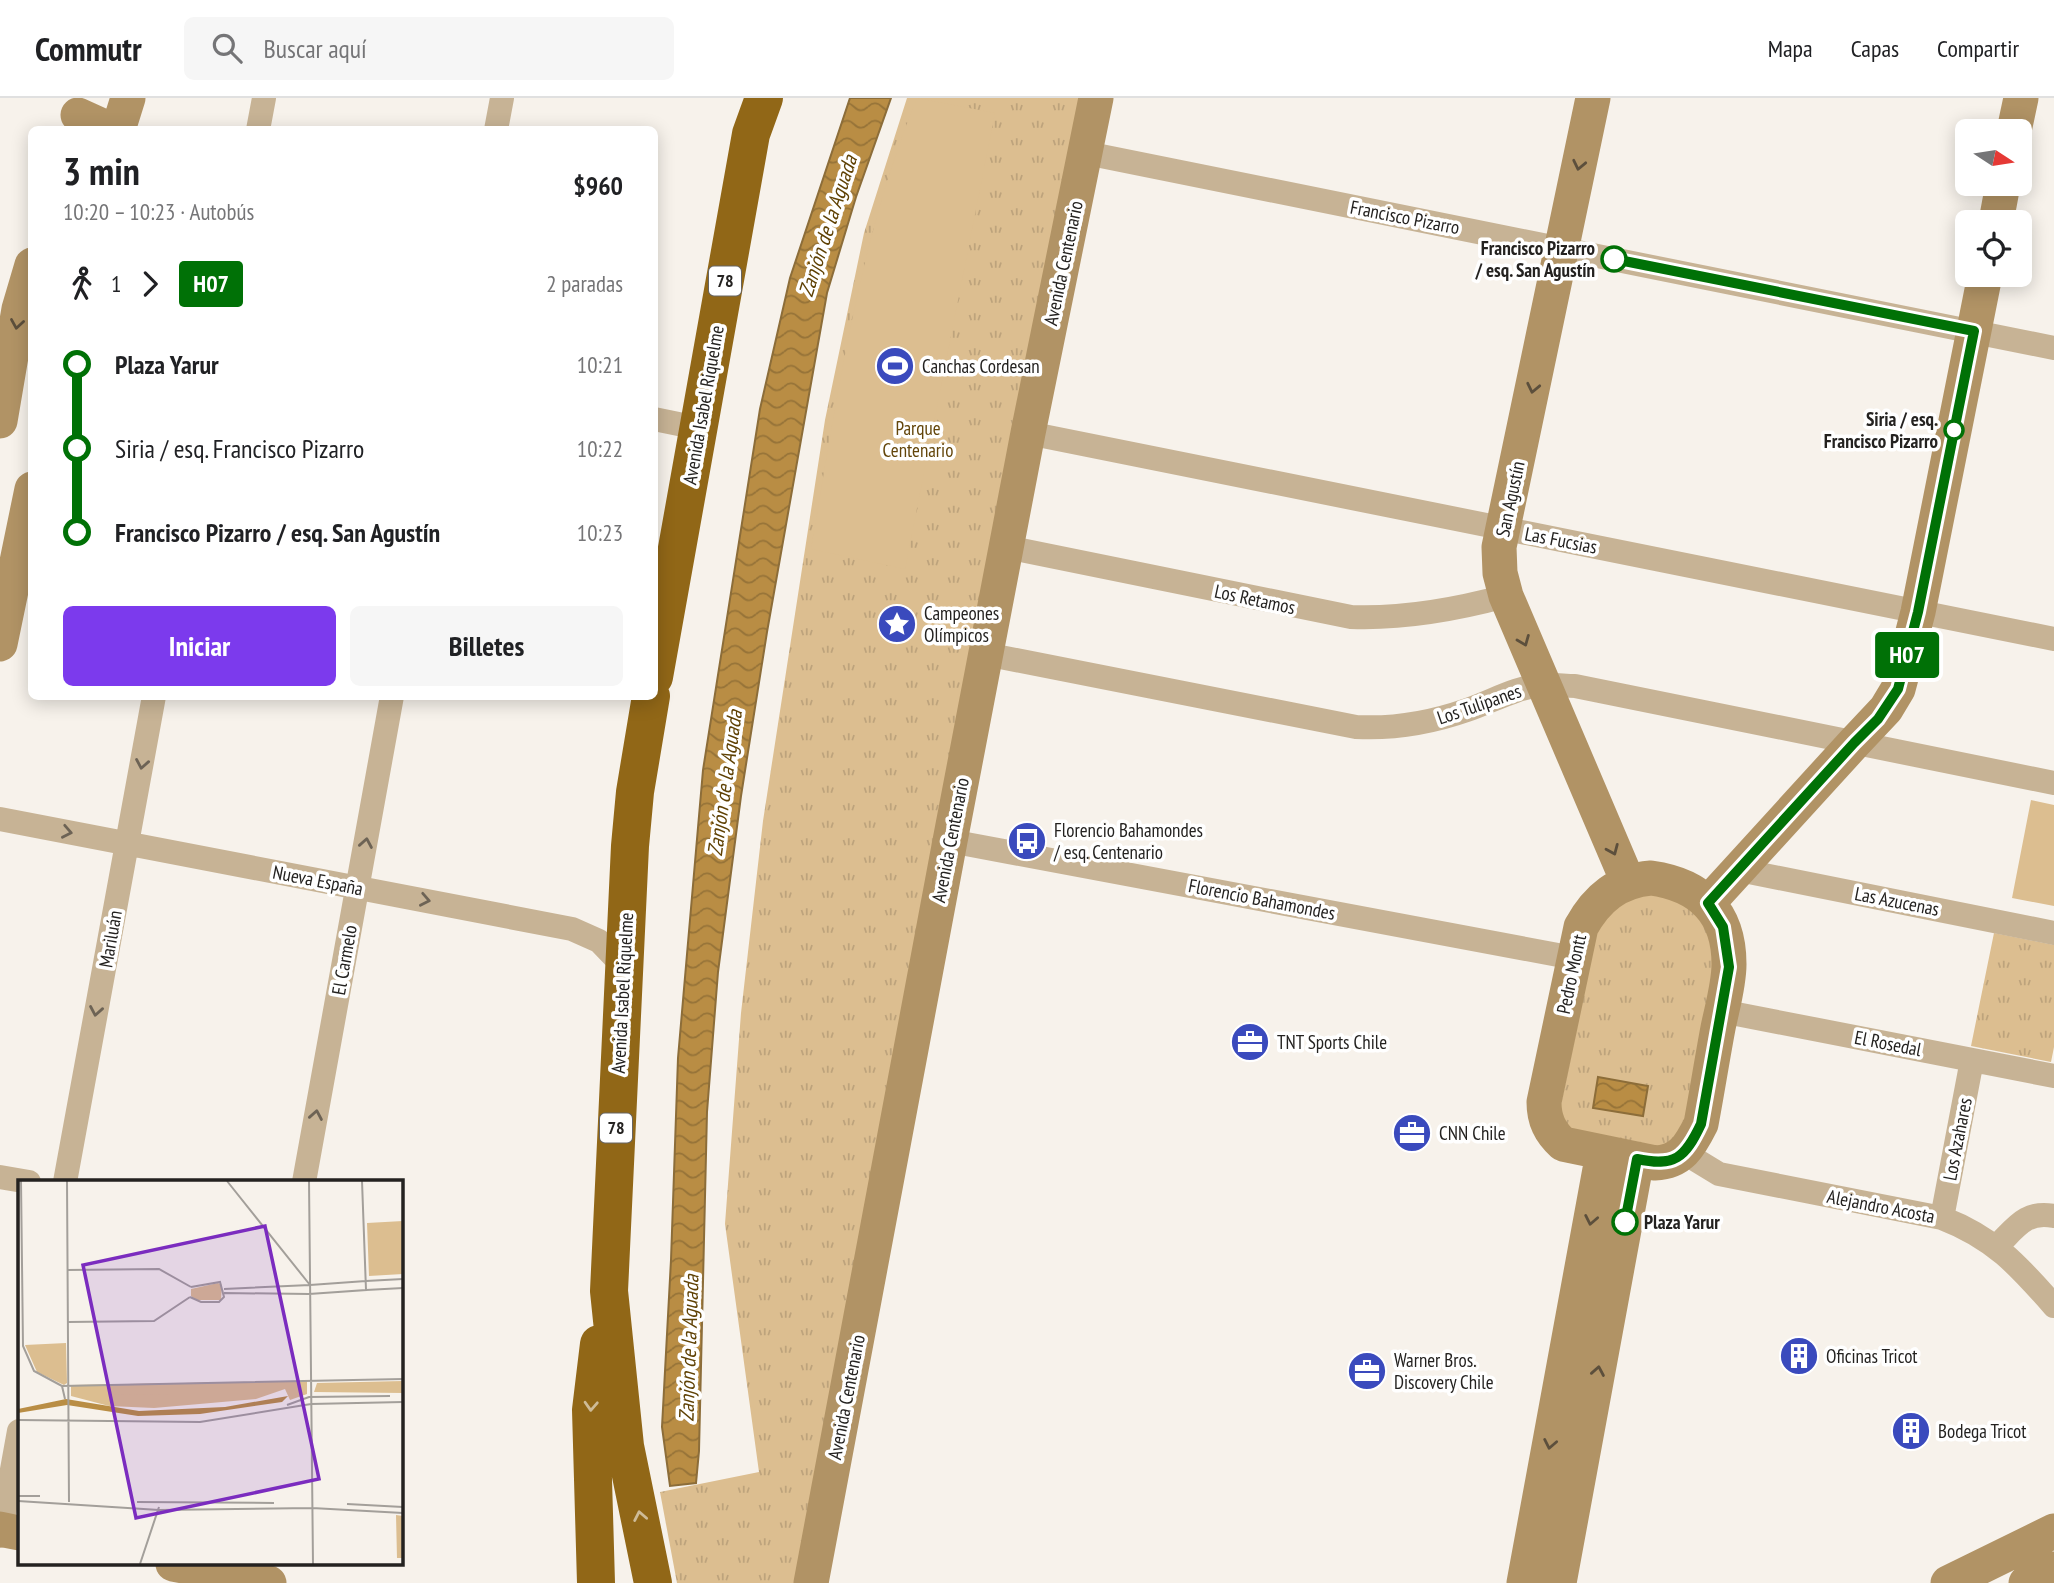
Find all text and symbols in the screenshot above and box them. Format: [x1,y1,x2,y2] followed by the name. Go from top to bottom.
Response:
[184,17,674,80] search box
[35,27,142,70] text: Commutr
[208,29,246,67] icon: search
[264,32,367,65] text: Buscar aquí
[1768,33,1813,64] text: Mapa
[1851,33,1899,64] text: Capas
[1937,33,2019,64] text: Compartir
[1955,119,2032,196] north arrow
[1955,119,2032,287] map controls
[63,146,140,195] text: 3 min
[792,150,864,300] water label: Zanjón de la Aguada
[1572,159,1587,171] one-way arrow
[573,169,623,202] text: $960
[1348,195,1462,239] street label: Francisco Pizarro
[63,197,254,226] text: 10:20 – 10:23 · Autobús
[1038,199,1088,327] street label: Avenida Centenario
[1955,210,2032,287] button: locate
[1474,236,1595,282] place label: Francisco Pizarro / esq. San Agustín
[1601,246,1627,272] marker: Francisco Pizarro / esq. San Agustín
[63,265,101,303] icon: walk
[131,265,169,303] icon: forward
[709,266,741,296] road number: 78
[193,268,229,299] text: H07
[111,269,121,298] text: 1
[546,269,623,298] text: 2 paradas
[10,318,25,330] one-way arrow
[677,323,729,486] street label: Avenida Isabel Riquelme
[874,345,916,387] sports icon: Canchas Cordesan
[115,348,219,381] text: Plaza Yarur
[577,350,623,379] text: 10:21
[922,354,1040,378] place label: Canchas Cordesan
[1526,382,1541,394] one-way arrow
[1824,407,1938,453] place label: Siria / esq. Francisco Pizarro
[883,416,953,462] park label: Parque Centenario
[1944,420,1964,440] marker: Siria / esq. Francisco Pizarro
[115,432,364,465] text: Siria / esq. Francisco Pizarro
[577,434,623,463] text: 10:22
[1490,459,1530,539] street label: San Agustín
[115,516,440,549] text: Francisco Pizarro / esq. San Agustín
[577,518,623,547] text: 10:23
[1523,521,1599,559] street label: Las Fucsias
[1213,579,1297,619] street label: Los Retamos
[924,601,999,647] place label: Campeones Olímpicos
[876,603,918,645] place icon: Campeones Olímpicos
[63,606,336,686] button: Iniciar
[350,606,623,686] button: Billetes
[1867,632,1947,678] line badge: H07
[1516,634,1530,646] one-way arrow
[1889,639,1925,670] text: H07
[1434,678,1524,730] street label: Los Tulipanes
[701,707,748,858] water label: Zanjón de la Aguada
[135,758,150,770] one-way arrow
[926,776,974,904] street label: Avenida Centenario
[1053,818,1203,864] place label: Florencio Bahamondes / esq. Centenario
[1006,820,1048,862] bus stop icon: Florencio Bahamondes / esq. Centenario
[61,823,73,838] one-way arrow
[357,837,372,849] one-way arrow
[1605,843,1619,855] one-way arrow
[271,860,365,900] street label: Nueva España
[1187,873,1337,925] street label: Florencio Bahamondes
[1853,881,1941,921] street label: Las Azucenas
[419,892,431,907] one-way arrow
[93,909,127,969] street label: Mariluán
[606,912,638,1074] street label: Avenida Isabel Riquelme
[326,923,362,997] street label: El Carmelo
[1551,931,1591,1016] street label: Pedro Montt
[90,1005,105,1017] one-way arrow
[1229,1021,1271,1063] office icon: TNT Sports Chile
[1852,1025,1924,1061] street label: El Rosedal
[1277,1030,1387,1054] place label: TNT Sports Chile
[1937,1096,1977,1182] street label: Los Azahares
[308,1109,323,1121] one-way arrow
[1391,1112,1433,1154] office icon: CNN Chile
[600,1113,632,1142] road number: 78
[1439,1121,1506,1145] place label: CNN Chile
[18,1180,402,1566] inset map
[1825,1184,1937,1228] street label: Alejandro Acosta
[1612,1209,1638,1235] marker: Plaza Yarur
[1644,1210,1720,1234] place label: Plaza Yarur
[1584,1214,1599,1226] one-way arrow
[672,1272,705,1422] water label: Zanjón de la Aguada
[822,1333,870,1461] street label: Avenida Centenario
[1778,1335,1820,1377] building icon: Oficinas Tricot
[1826,1344,1918,1368] place label: Oficinas Tricot
[1394,1348,1494,1394] place label: Warner Bros. Discovery Chile
[1346,1350,1388,1392] office icon: Warner Bros. Discovery Chile
[1590,1365,1605,1377] one-way arrow
[584,1401,599,1412] one-way arrow
[1890,1410,1932,1452] building icon: Bodega Tricot
[1938,1419,2027,1443] place label: Bodega Tricot
[1543,1438,1558,1450] one-way arrow
[633,1510,648,1522] one-way arrow

